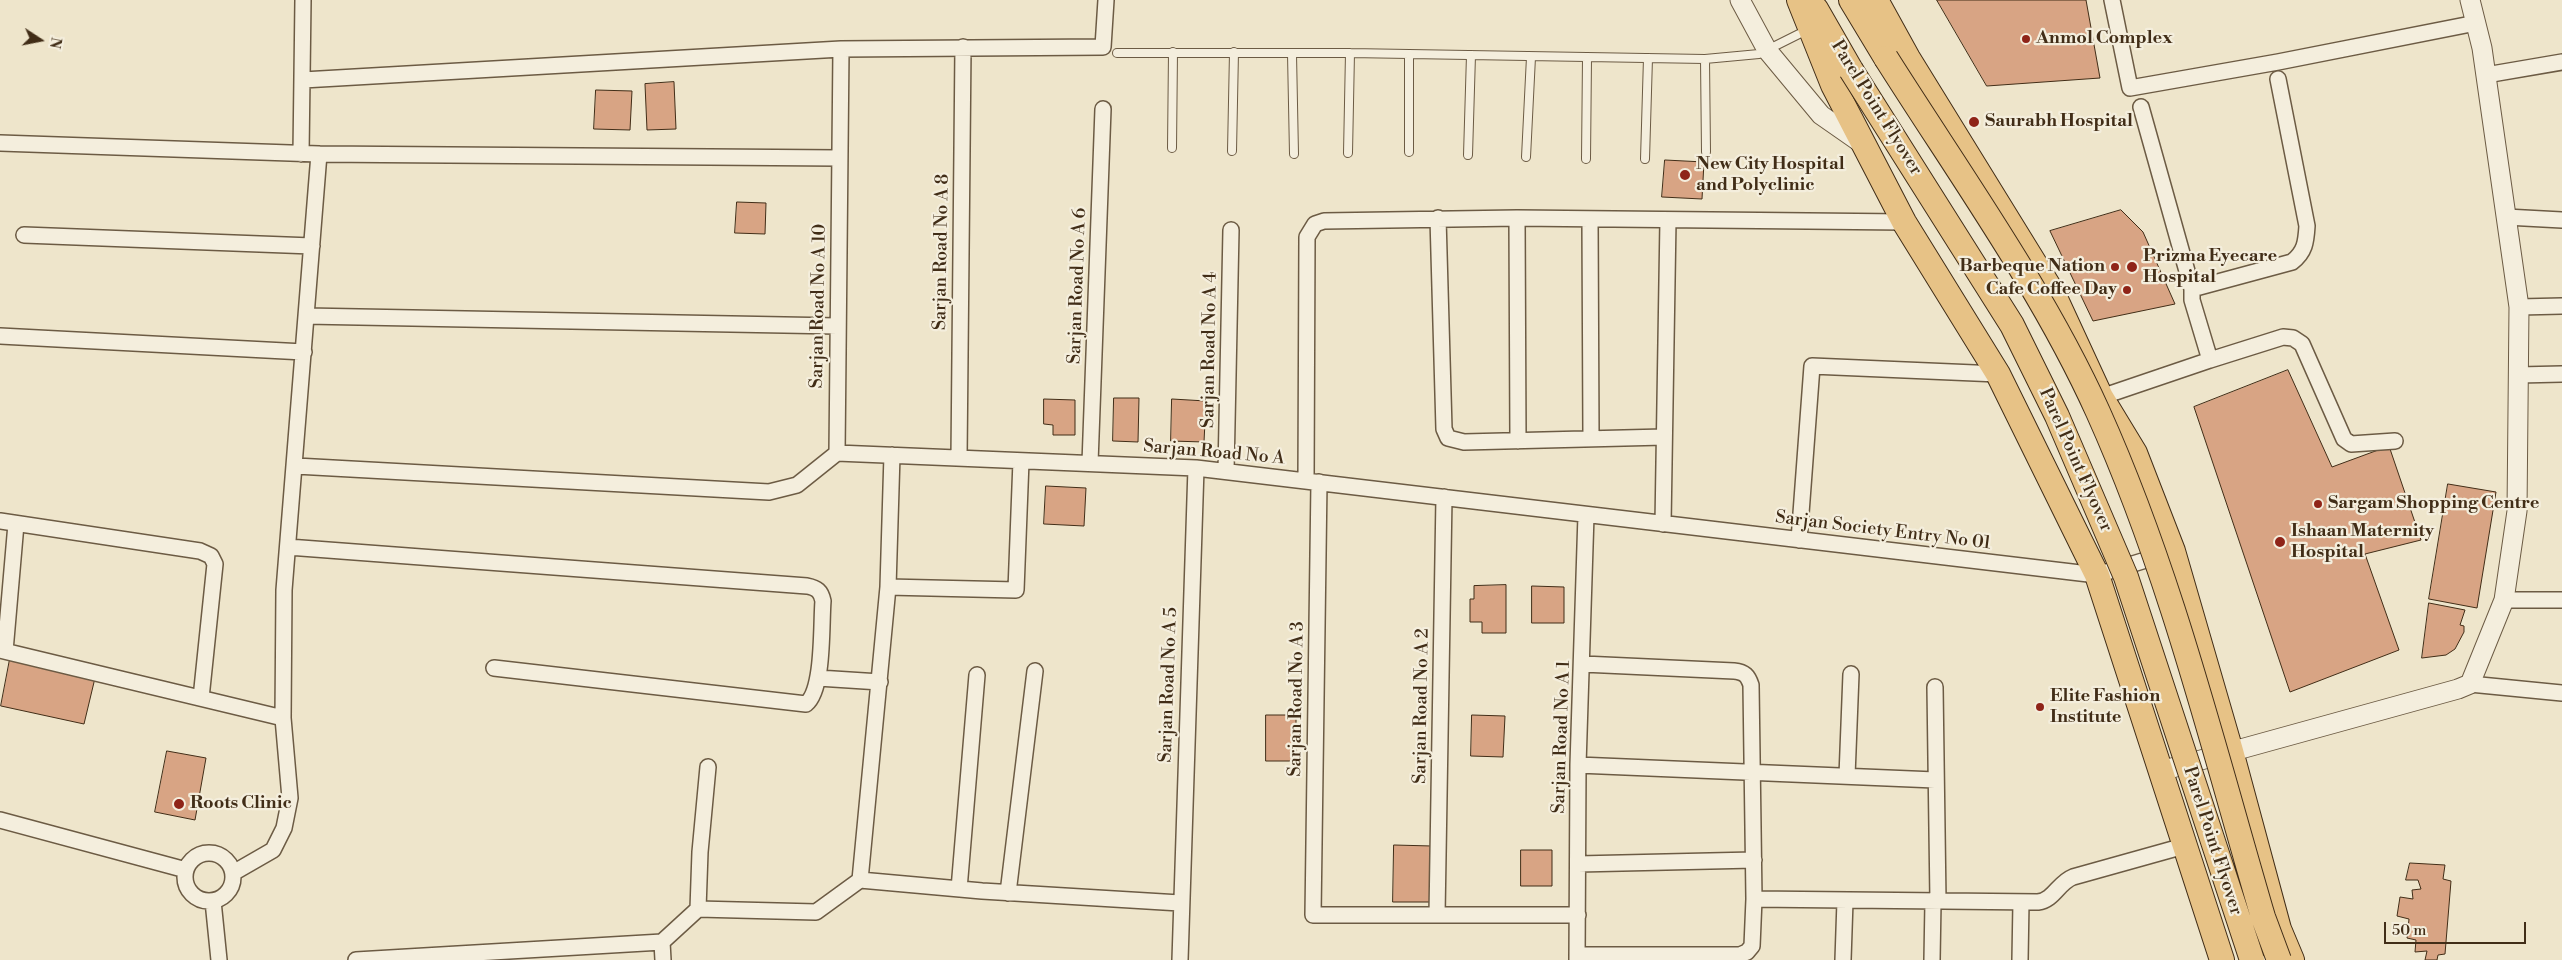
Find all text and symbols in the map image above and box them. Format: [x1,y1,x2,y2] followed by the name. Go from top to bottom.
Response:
[15,15,65,65] north arrow
[2036,28,2173,50] place label: Anmol Complex
[2020,33,2032,45] marker: Anmol Complex
[45,36,65,50] text: N
[1826,37,1926,179] street label: Parel Point Flyover
[1985,111,2133,133] place label: Saurabh Hospital
[1967,115,1981,129] marker: Saurabh Hospital
[1696,154,1845,196] place label: New City Hospital and Polyclinic
[1678,168,1692,182] marker: New City Hospital and Polyclinic
[930,174,954,330] street label: Sarjan Road No A 8
[1064,207,1092,365] street label: Sarjan Road No A 6
[807,223,831,389] street label: Sarjan Road No A 10
[2143,246,2277,288] place label: Prizma Eyecare Hospital
[1959,256,2105,278] place label: Barbeque Nation
[2125,260,2139,274] marker: Prizma Eyecare Hospital
[2109,261,2121,273] marker: Barbeque Nation
[1198,272,1222,428] street label: Sarjan Road No A 4
[1986,279,2117,301] place label: Cafe Coffee Day
[2121,284,2133,296] marker: Cafe Coffee Day
[2034,385,2116,535] street label: Parel Point Flyover
[1142,436,1286,470] street label: Sarjan Road No A
[2328,493,2540,515] place label: Sargam Shopping Centre
[2312,498,2324,510] marker: Sargam Shopping Centre
[1774,507,1992,555] street label: Sarjan Society Entry No 01
[2291,521,2434,564] place label: Ishaan Maternity Hospital
[2273,535,2287,549] marker: Ishaan Maternity Hospital
[1155,607,1183,763] street label: Sarjan Road No A 5
[1285,621,1309,777] street label: Sarjan Road No A 3
[1410,628,1434,784] street label: Sarjan Road No A 2
[1549,660,1575,814] street label: Sarjan Road No A 1
[2050,686,2160,729] place label: Elite Fashion Institute
[2034,701,2046,713] marker: Elite Fashion Institute
[2178,764,2246,918] street label: Parel Point Flyover
[190,793,292,815] place label: Roots Clinic
[172,797,186,811] marker: Roots Clinic
[2387,912,2530,944] scale bar
[2392,921,2426,940] text: 50 m

